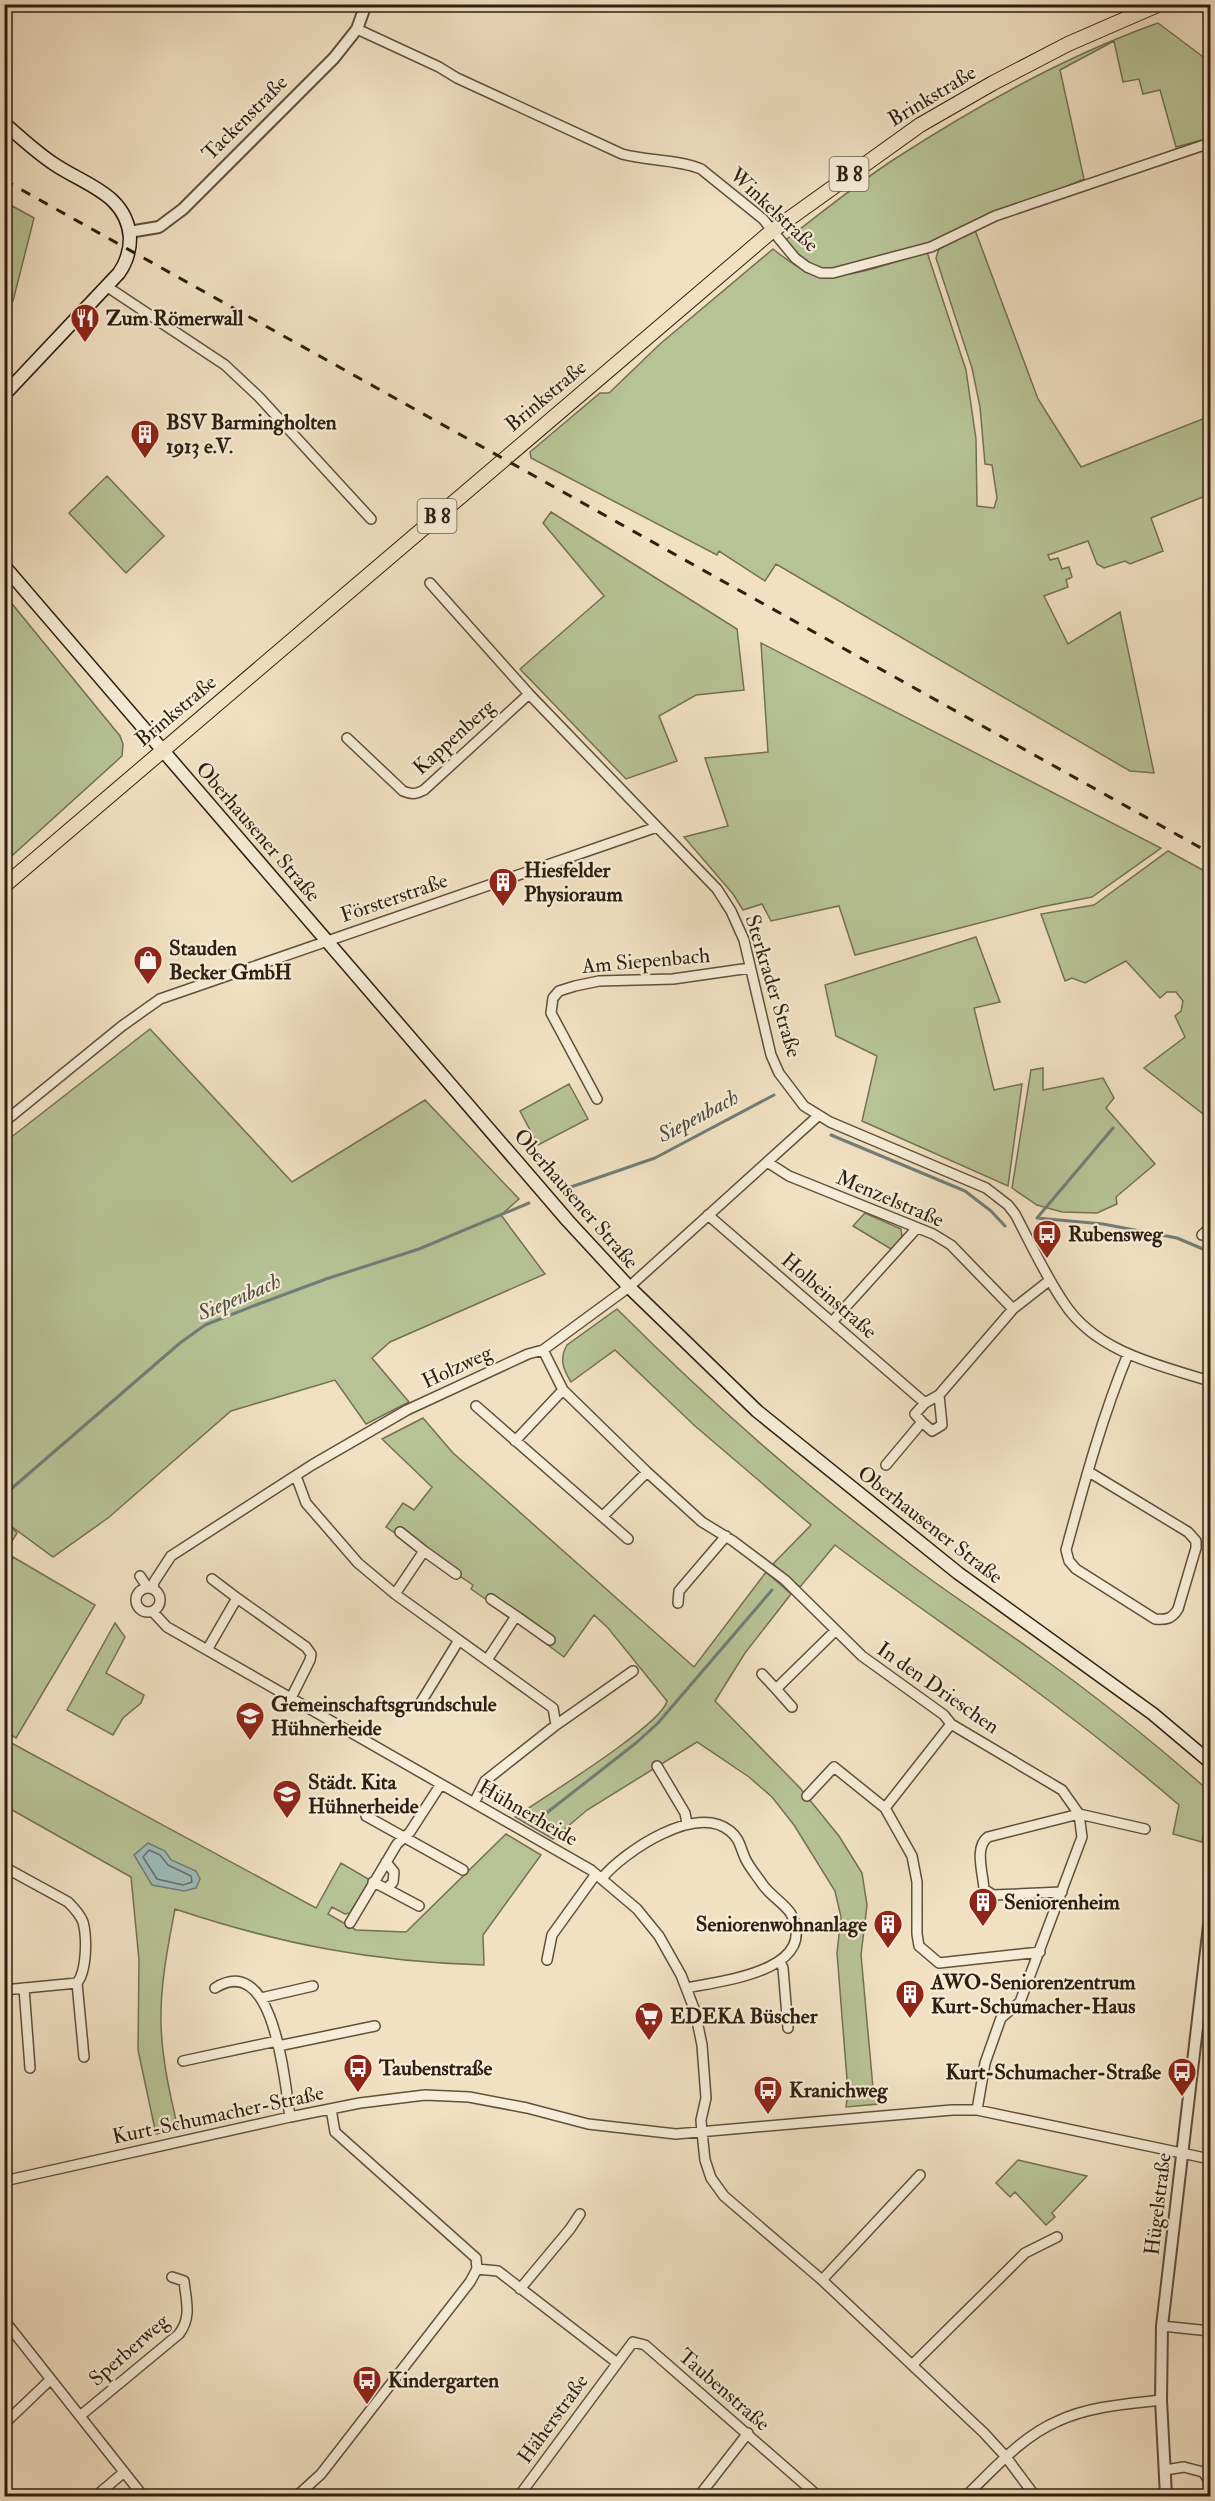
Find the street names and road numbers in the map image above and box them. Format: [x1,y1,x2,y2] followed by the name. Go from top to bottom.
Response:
[883,59,981,133] street label: Brinkstraße
[196,69,294,167] street label: Tackenstraße
[830,157,868,191] road number: B 8
[723,161,824,258] street label: Winkelstraße
[500,354,593,438] street label: Brinkstraße
[418,499,456,533] road number: B 8
[130,669,223,753] street label: Brinkstraße
[407,693,501,781] street label: Kappenberg
[190,756,326,908] street label: Oberhausener Straße
[337,867,451,929] street label: Försterstraße
[738,911,808,1061] street label: Sterkrader Straße
[580,942,711,980] street label: Am Siepenbach
[508,1123,644,1275] street label: Oberhausener Straße
[832,1164,948,1234] street label: Menzelstraße
[776,1247,883,1345] street label: Holbeinstraße
[418,1339,497,1395] street label: Holzweg
[852,1460,1008,1590] street label: Oberhausener Straße
[871,1636,1005,1740] street label: In den Drieschen
[473,1774,583,1852] street label: Hühnerheide
[110,2079,326,2151] street label: Kurt-Schumacher-Straße
[1138,2151,1178,2257] street label: Hügelstraße
[83,2307,175,2392] street label: Sperberweg
[672,2343,776,2437] street label: Taubenstraße
[512,2369,595,2469] street label: Häherstraße

